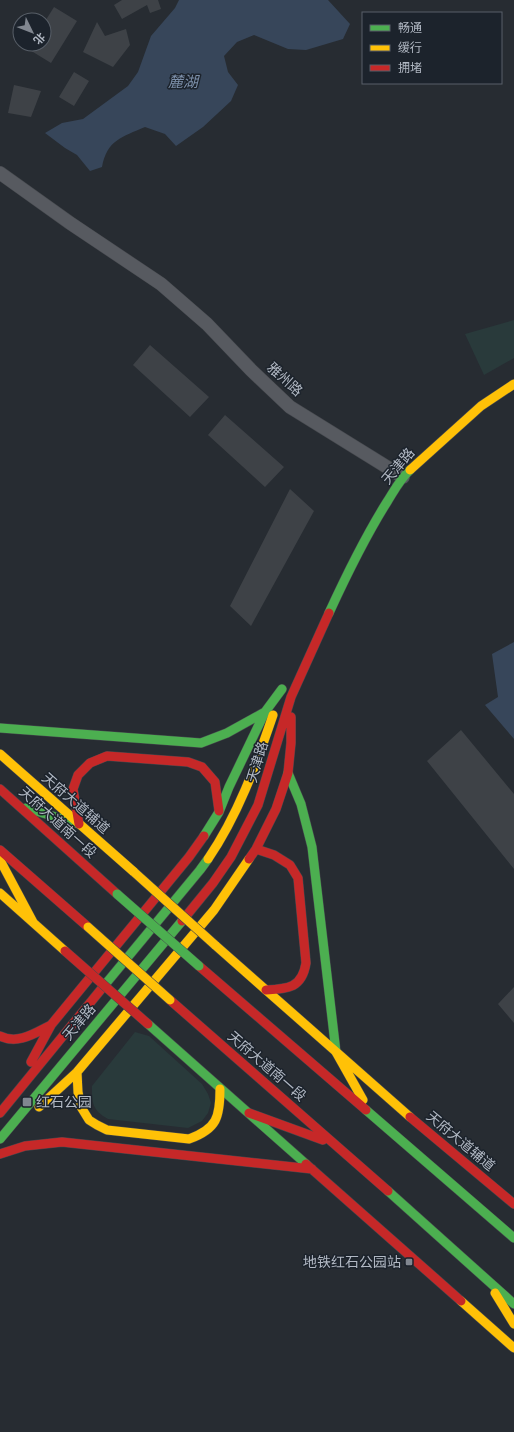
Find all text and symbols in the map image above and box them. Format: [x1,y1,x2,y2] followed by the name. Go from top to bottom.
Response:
[12,12,52,52] north arrow
[362,12,502,84] legend
[398,21,422,35] text: 畅通
[31,31,47,47] text: 北
[398,41,422,55] text: 缓行
[398,61,422,75] text: 拥堵
[168,73,200,90] water label: 麓湖
[264,359,306,399] street label: 雅州路
[378,445,418,487] street label: 天津路
[243,740,271,784] street label: 天津路
[39,769,113,837] street label: 天府大道辅道
[16,783,100,861] street label: 天府大道南一段
[59,1001,99,1043] street label: 天津路
[225,1028,309,1104] street label: 天府大道南一段
[36,1094,92,1110] place label: 红石公园
[21,1096,33,1108] marker: 红石公园
[424,1108,498,1174] street label: 天府大道辅道
[303,1254,401,1270] place label: 地铁红石公园站
[404,1257,414,1267] marker: 地铁红石公园站

